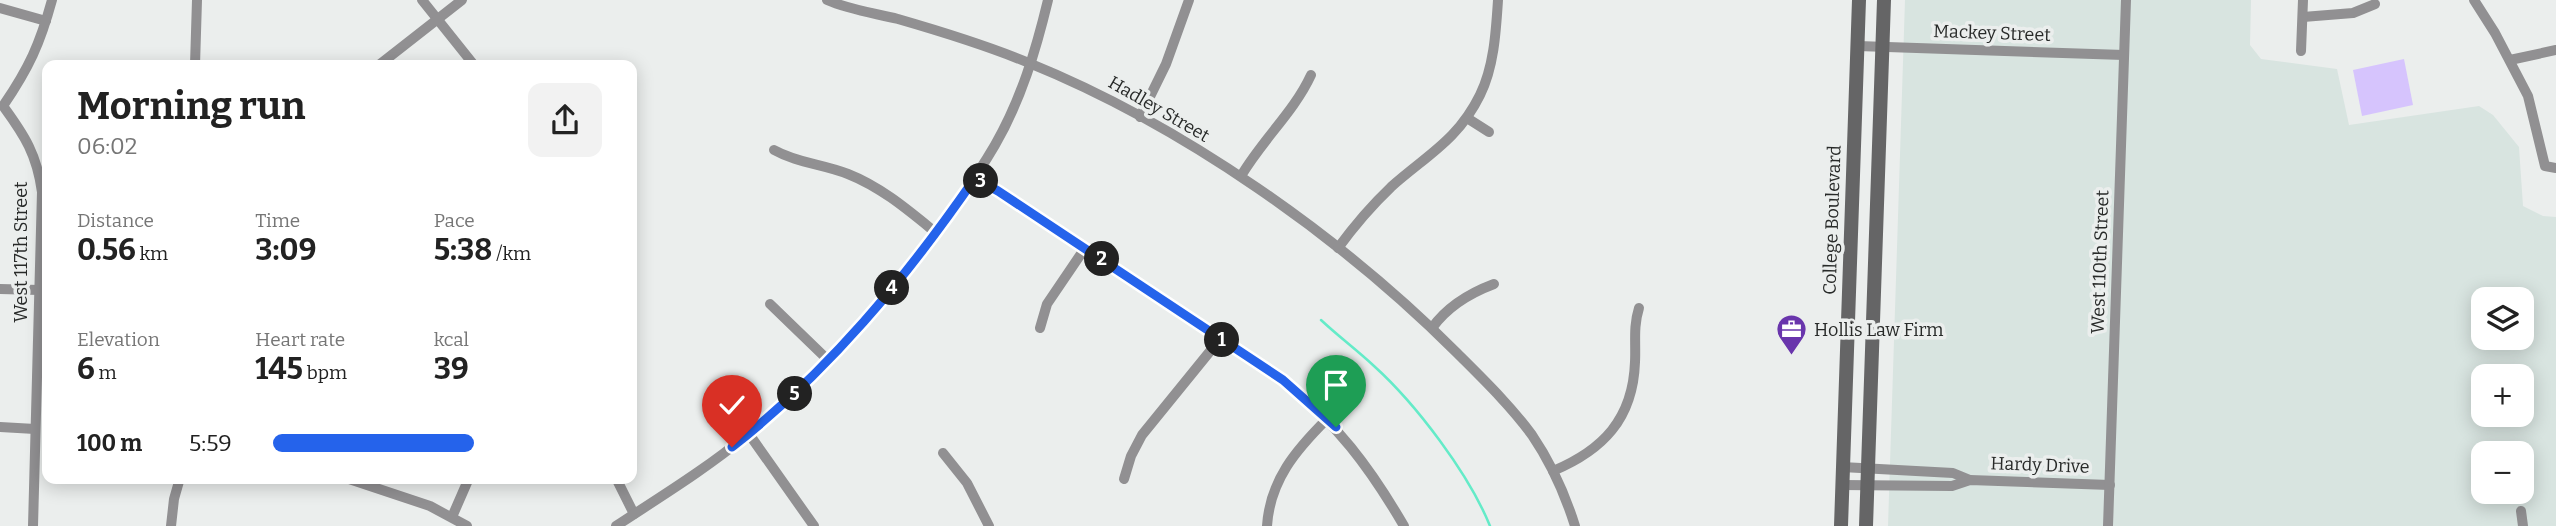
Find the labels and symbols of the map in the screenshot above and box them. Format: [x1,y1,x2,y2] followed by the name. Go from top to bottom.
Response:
[1933,20,2052,46] street label: Mackey Street
[1105,71,1214,147] street label: Hadley Street
[1818,144,1846,295] street label: College Boulevard
[964,164,998,198] pin: 3
[10,181,32,323] street label: West 117th Street
[2086,189,2114,334] street label: West 110th Street
[1084,242,1120,276] pin: 2
[874,270,910,306] pin: 4
[1774,313,1808,357] office icon: Hollis Law Firm
[1814,319,1944,341] place label: Hollis Law Firm
[1204,322,1240,358] pin: 1
[1306,355,1366,427] pin
[702,375,762,447] pin
[778,376,812,412] pin: 5
[1990,452,2090,478] street label: Hardy Drive

